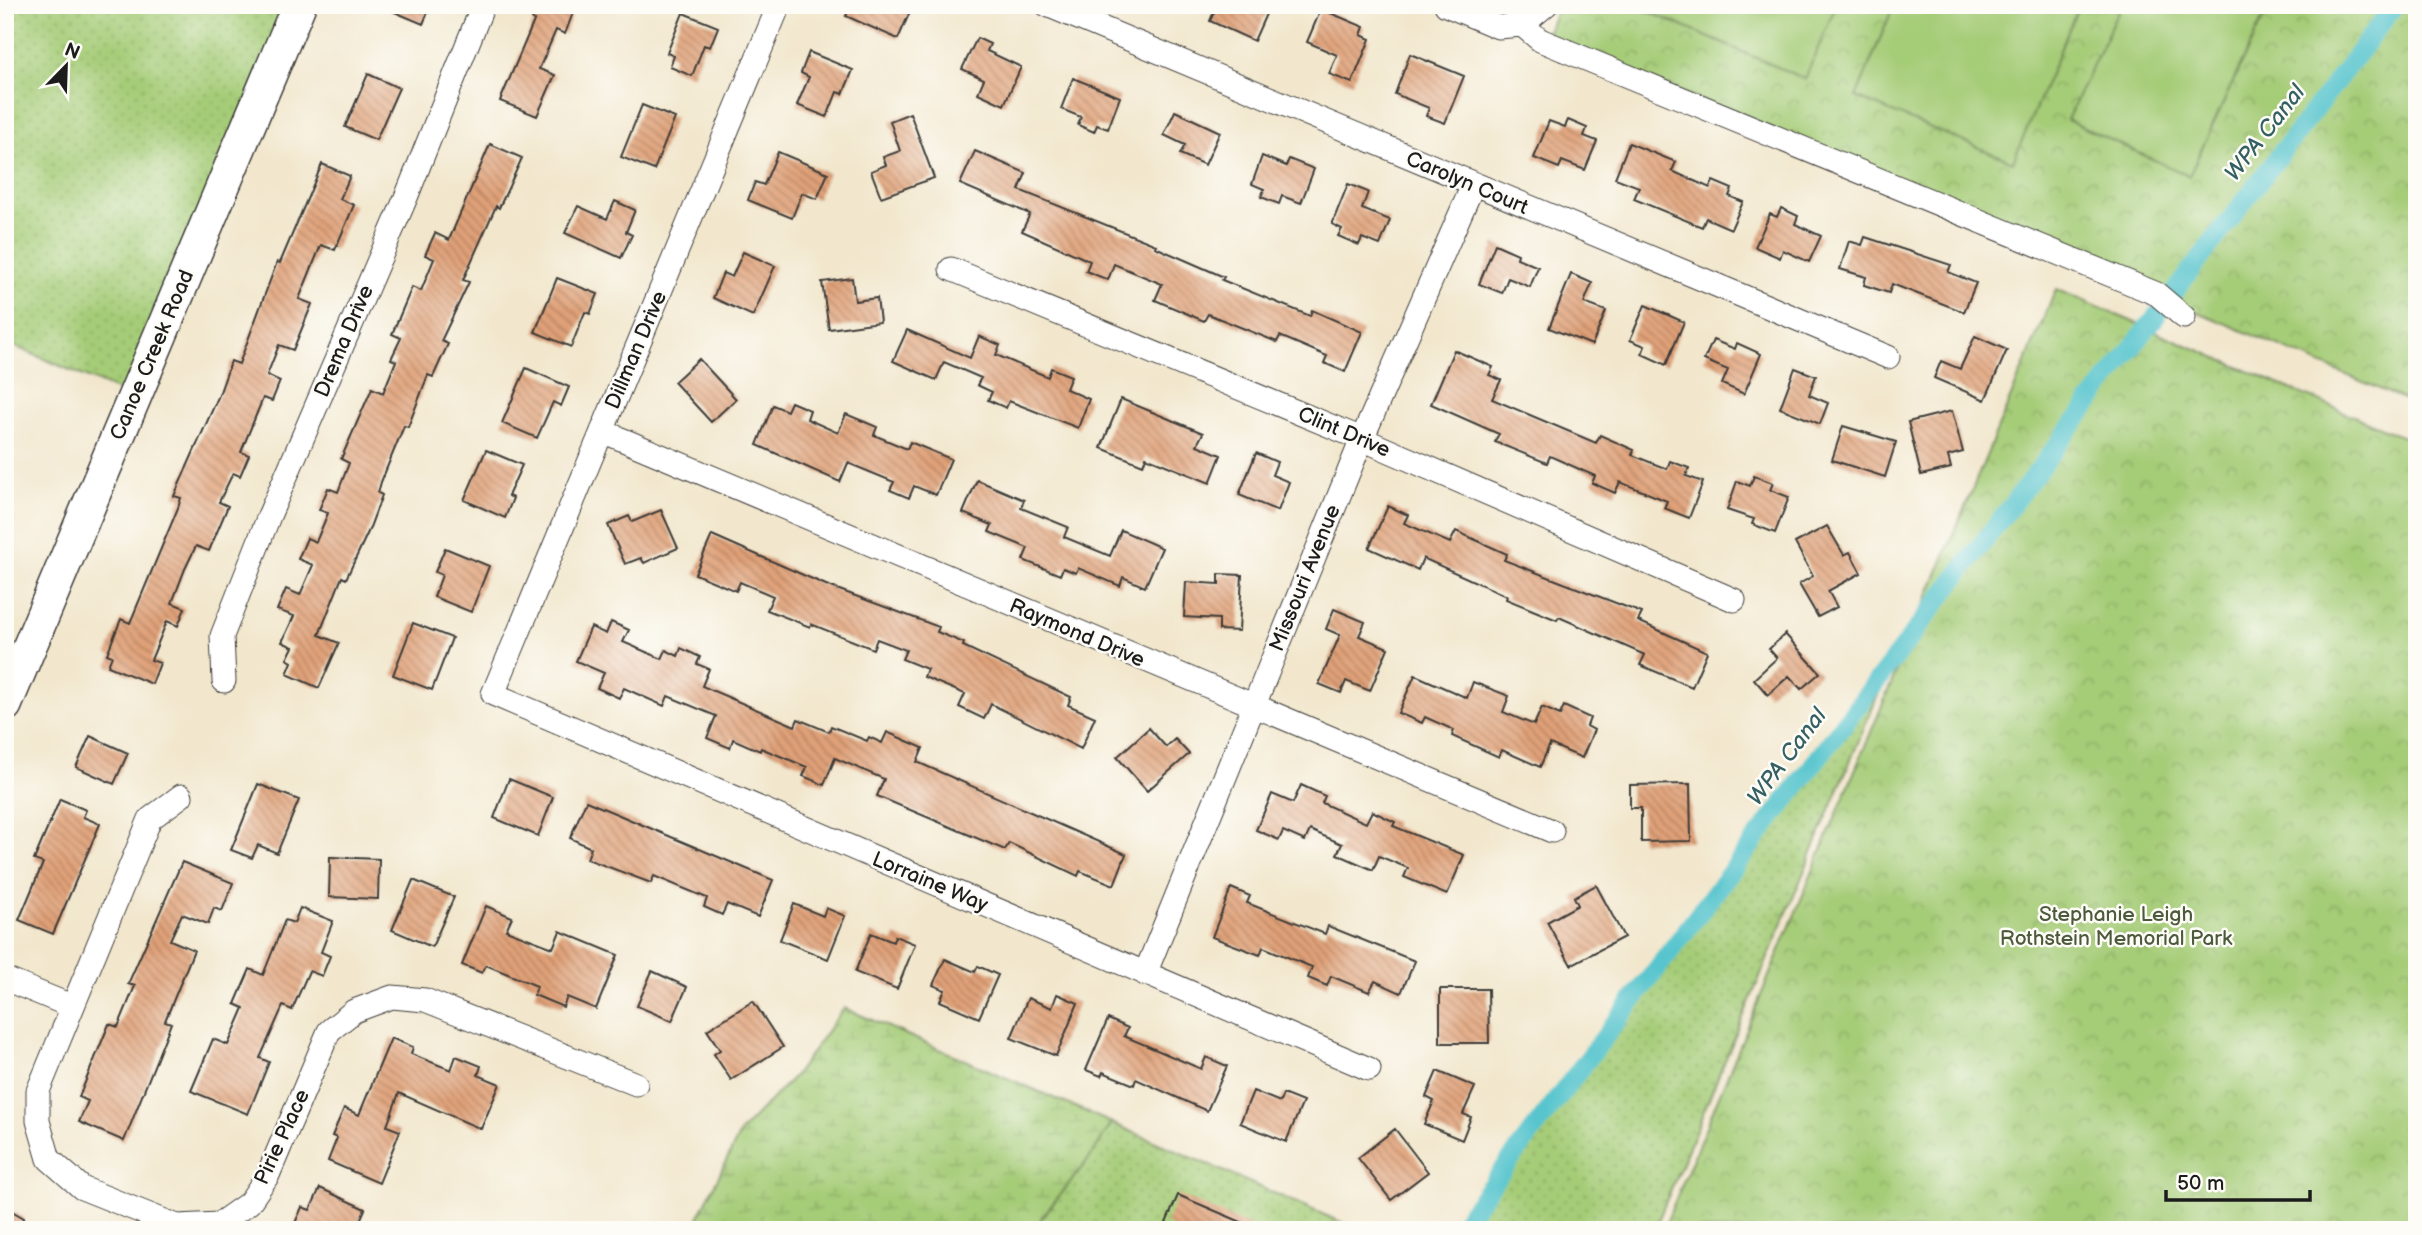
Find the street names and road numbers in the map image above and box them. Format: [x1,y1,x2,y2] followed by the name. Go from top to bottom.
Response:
[1402,146,1532,220] street label: Carolyn Court
[105,266,199,444] street label: Canoe Creek Road
[309,281,379,401] street label: Drema Drive
[600,287,672,413] street label: Dillman Drive
[1294,401,1394,463] street label: Clint Drive
[1264,501,1346,655] street label: Missouri Avenue
[1006,593,1148,673] street label: Raymond Drive
[868,846,992,918] street label: Lorraine Way
[249,1085,315,1189] street label: Pirie Place

